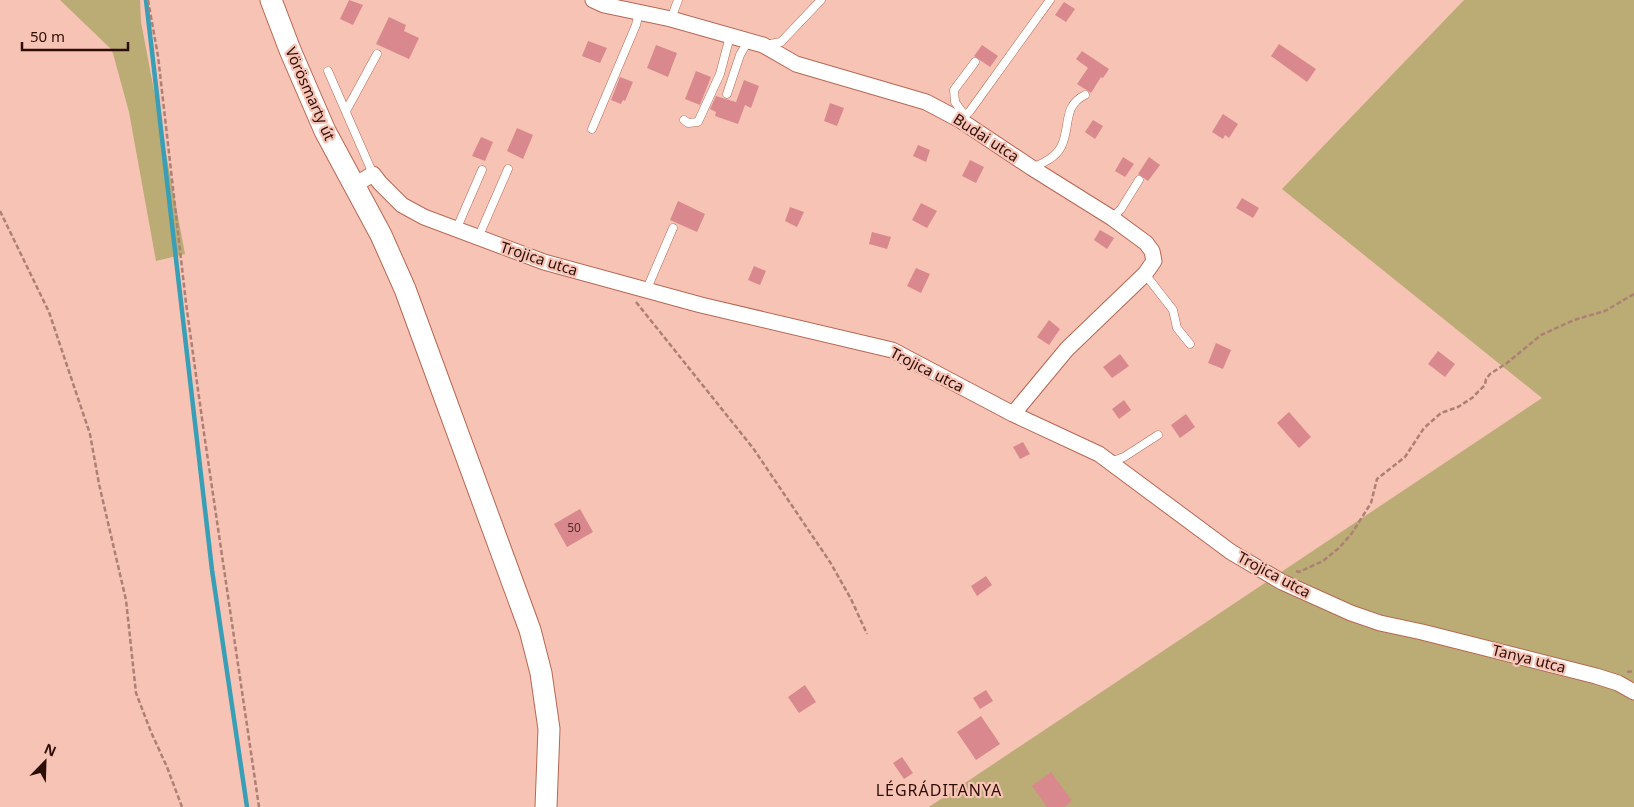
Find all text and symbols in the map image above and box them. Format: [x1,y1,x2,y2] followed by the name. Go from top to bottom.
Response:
[22,20,129,52] scale bar
[30,26,65,46] text: 50 m
[281,44,341,144] street label: Vörösmarty út
[950,108,1023,166] street label: Budai utca
[498,236,581,280] street label: Trojica utca
[887,342,968,396] street label: Trojica utca
[567,519,581,536] house number: 50
[1234,546,1315,602] street label: Trojica utca
[1490,639,1568,677] street label: Tanya utca
[20,737,70,787] north arrow
[41,739,59,761] text: N
[876,779,1002,801] district label: LÉGRÁDITANYA

